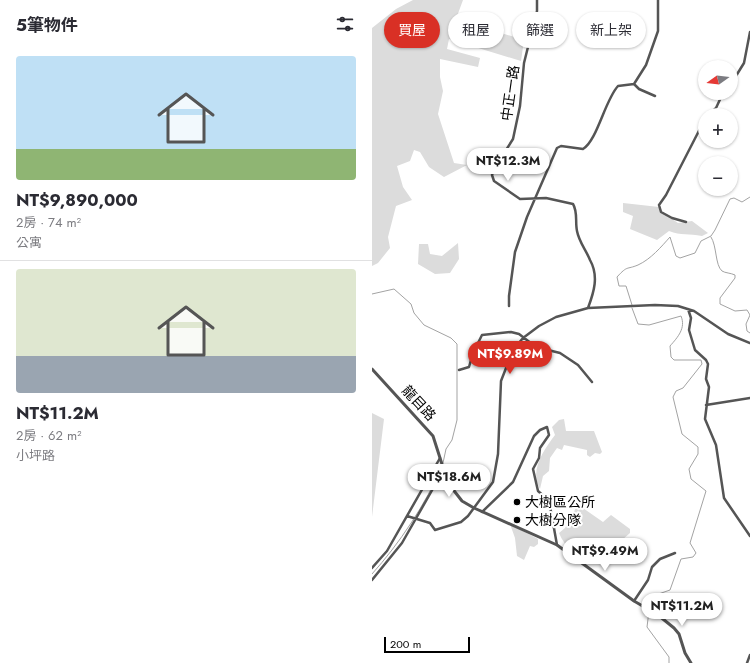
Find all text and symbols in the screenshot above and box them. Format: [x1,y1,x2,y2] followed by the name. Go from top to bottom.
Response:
[384,12,440,48] chip: 買屋
[448,12,504,48] chip: 租屋
[512,12,568,48] chip: 篩選
[576,12,646,48] chip: 新上架
[16,13,78,37] text: 5筆物件
[334,13,356,35] icon: filters
[698,60,738,100] north arrow
[698,60,738,196] map controls
[496,64,524,122] street label: 中正一路
[150,82,222,154] icon: home
[698,108,738,148] button: +
[467,148,549,182] pin: NT$12.3M
[476,151,540,170] text: NT$12.3M
[698,156,738,196] button: −
[16,188,138,212] text: NT$9,890,000
[16,213,81,232] text: 2房 · 74 m²
[16,233,42,252] text: 公寓
[150,295,222,367] icon: home
[469,341,551,375] pin: NT$9.89M
[477,344,543,363] text: NT$9.89M
[397,381,441,425] street label: 龍目路
[16,401,99,425] text: NT$11.2M
[16,426,82,445] text: 2房 · 62 m²
[16,446,55,465] text: 小坪路
[408,464,490,498] pin: NT$18.6M
[417,467,481,486] text: NT$18.6M
[525,492,595,512] place label: 大樹區公所
[512,497,522,507] marker: 大樹區公所
[525,510,581,530] place label: 大樹分隊
[512,515,522,525] marker: 大樹分隊
[564,538,646,572] pin: NT$9.49M
[571,541,639,560] text: NT$9.49M
[641,593,723,627] pin: NT$11.2M
[650,596,714,615] text: NT$11.2M
[384,635,470,654] scale bar
[390,636,421,652] text: 200 m

